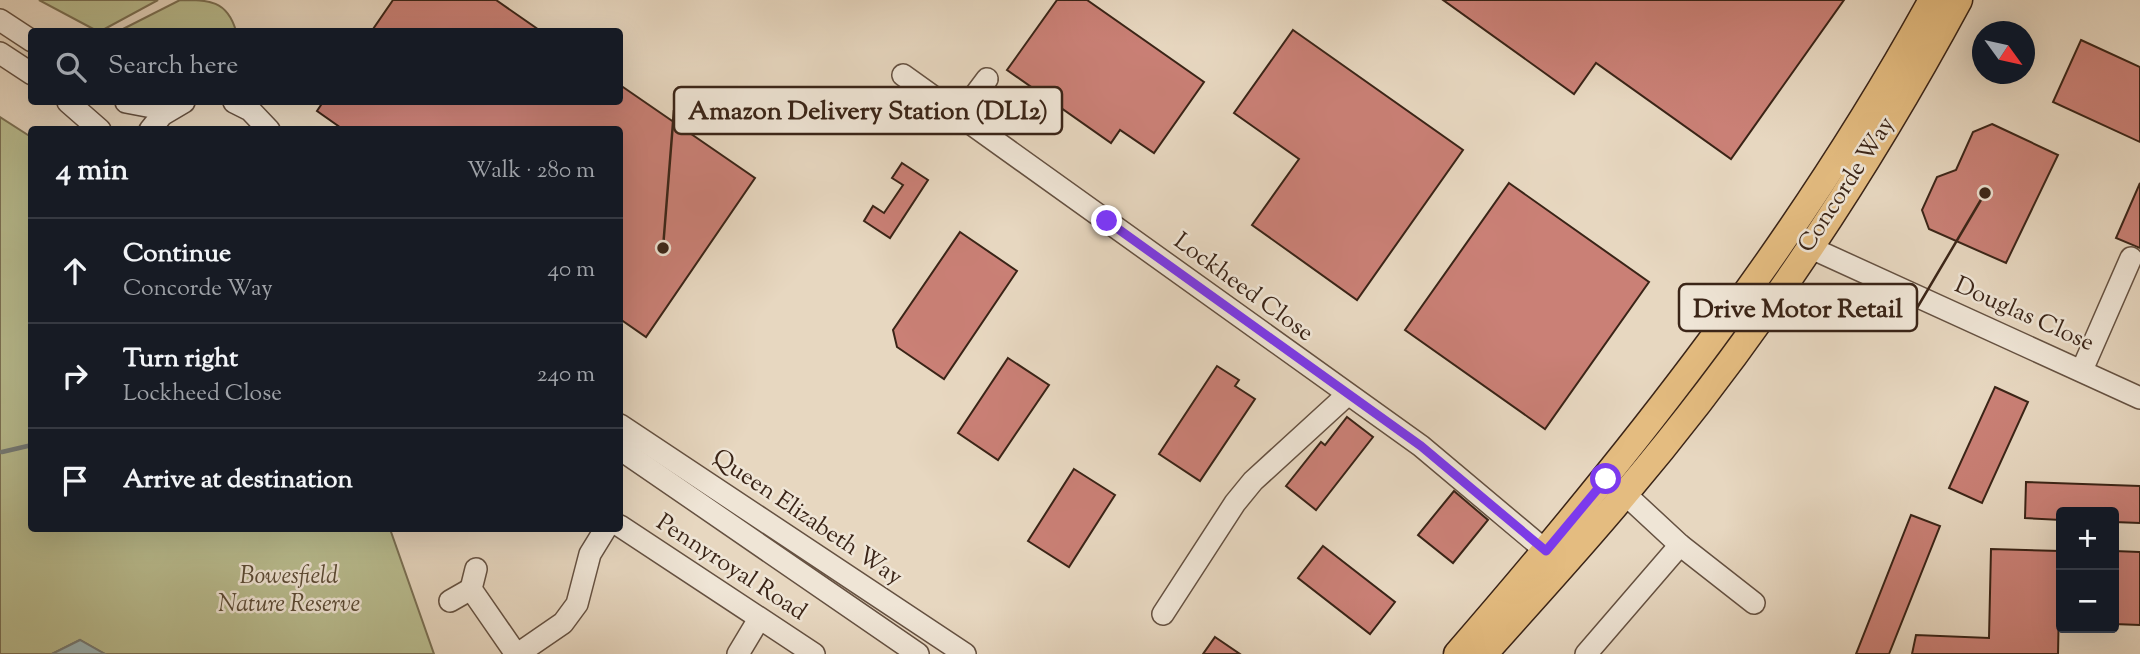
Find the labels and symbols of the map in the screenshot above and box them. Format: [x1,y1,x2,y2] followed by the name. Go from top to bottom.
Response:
[1972,21,2035,84] north arrow
[674,87,1062,134] callout: Amazon Delivery Station (DLI2)
[688,94,1048,131] text: Amazon Delivery Station (DLI2)
[1790,110,1904,260] street label: Concorde Way
[1091,205,1122,236] route end
[1166,225,1320,351] street label: Lockheed Close
[1949,269,2099,361] street label: Douglas Close
[1679,284,1917,331] callout: Drive Motor Retail
[1693,292,1903,329] text: Drive Motor Retail
[705,442,909,594] street label: Queen Elizabeth Way
[1590,463,1621,494] route start
[649,506,813,630] street label: Pennyroyal Road
[218,560,360,622] park label: Bowesfield Nature Reserve

